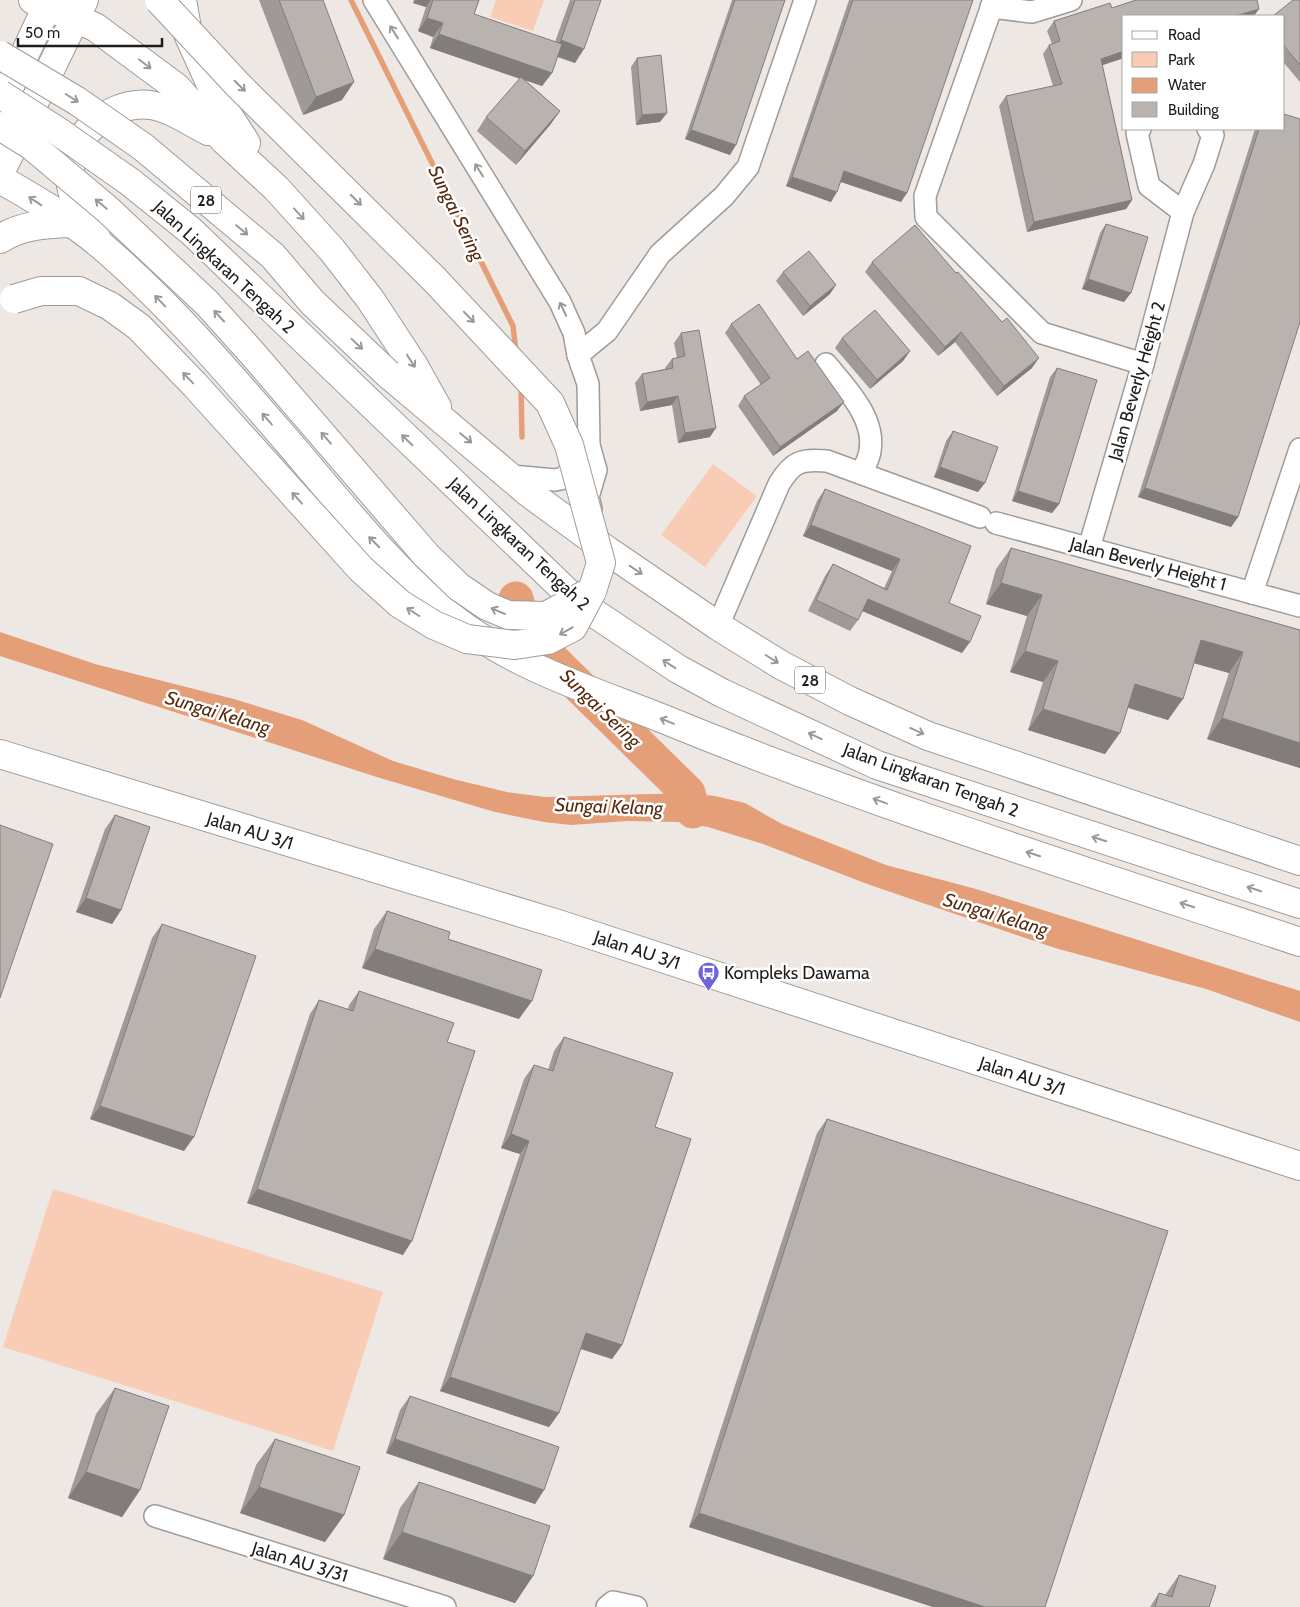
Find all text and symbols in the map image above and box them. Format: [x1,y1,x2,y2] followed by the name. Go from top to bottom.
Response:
[18,15,161,47] scale bar
[1122,15,1285,130] legend
[25,24,60,42] text: 50 m
[388,26,398,40] one-way arrow
[1168,26,1201,44] text: Road
[1168,51,1195,69] text: Park
[138,59,151,70] one-way arrow
[1168,76,1206,94] text: Water
[234,80,246,92] one-way arrow
[64,94,78,104] one-way arrow
[1168,101,1219,119] text: Building
[424,162,490,266] water label: Sungai Sering
[473,164,483,178] one-way arrow
[191,186,221,214] road number: 28
[350,194,362,206] one-way arrow
[29,195,43,205] one-way arrow
[148,195,299,338] street label: Jalan Lingkaran Tengah 2
[95,199,108,210] one-way arrow
[293,207,305,220] one-way arrow
[235,224,248,235] one-way arrow
[154,294,166,307] one-way arrow
[1103,299,1170,464] street label: Jalan Beverly Height 2
[558,302,567,317] one-way arrow
[213,310,225,323] one-way arrow
[463,310,475,323] one-way arrow
[350,338,363,350] one-way arrow
[406,354,416,368] one-way arrow
[182,372,194,384] one-way arrow
[262,413,273,426] one-way arrow
[320,432,332,445] one-way arrow
[460,432,473,444] one-way arrow
[401,434,413,446] one-way arrow
[443,472,594,615] street label: Jalan Lingkaran Tengah 2
[292,492,303,505] one-way arrow
[1066,532,1229,595] street label: Jalan Beverly Height 1
[367,536,380,548] one-way arrow
[629,565,643,575] one-way arrow
[406,606,420,617] one-way arrow
[491,606,506,615] one-way arrow
[559,626,573,636] one-way arrow
[764,654,778,664] one-way arrow
[663,659,677,669] one-way arrow
[555,664,647,753] water label: Sungai Sering
[795,666,825,694] road number: 28
[163,686,274,740] water label: Sungai Kelang
[659,716,675,725] one-way arrow
[909,727,924,737] one-way arrow
[808,731,823,741] one-way arrow
[839,738,1022,822] street label: Jalan Lingkaran Tengah 2
[555,793,665,820] water label: Sungai Kelang
[872,796,888,805] one-way arrow
[203,807,296,855] street label: Jalan AU 3/1
[1091,833,1107,843] one-way arrow
[1025,848,1041,858] one-way arrow
[1246,883,1262,893] one-way arrow
[941,888,1052,942] water label: Sungai Kelang
[1180,900,1196,909] one-way arrow
[590,925,683,974] street label: Jalan AU 3/1
[696,961,720,992] bus stop icon: Kompleks Dawama
[724,962,870,984] place label: Kompleks Dawama
[975,1051,1068,1100] street label: Jalan AU 3/1
[248,1537,351,1587] street label: Jalan AU 3/31

